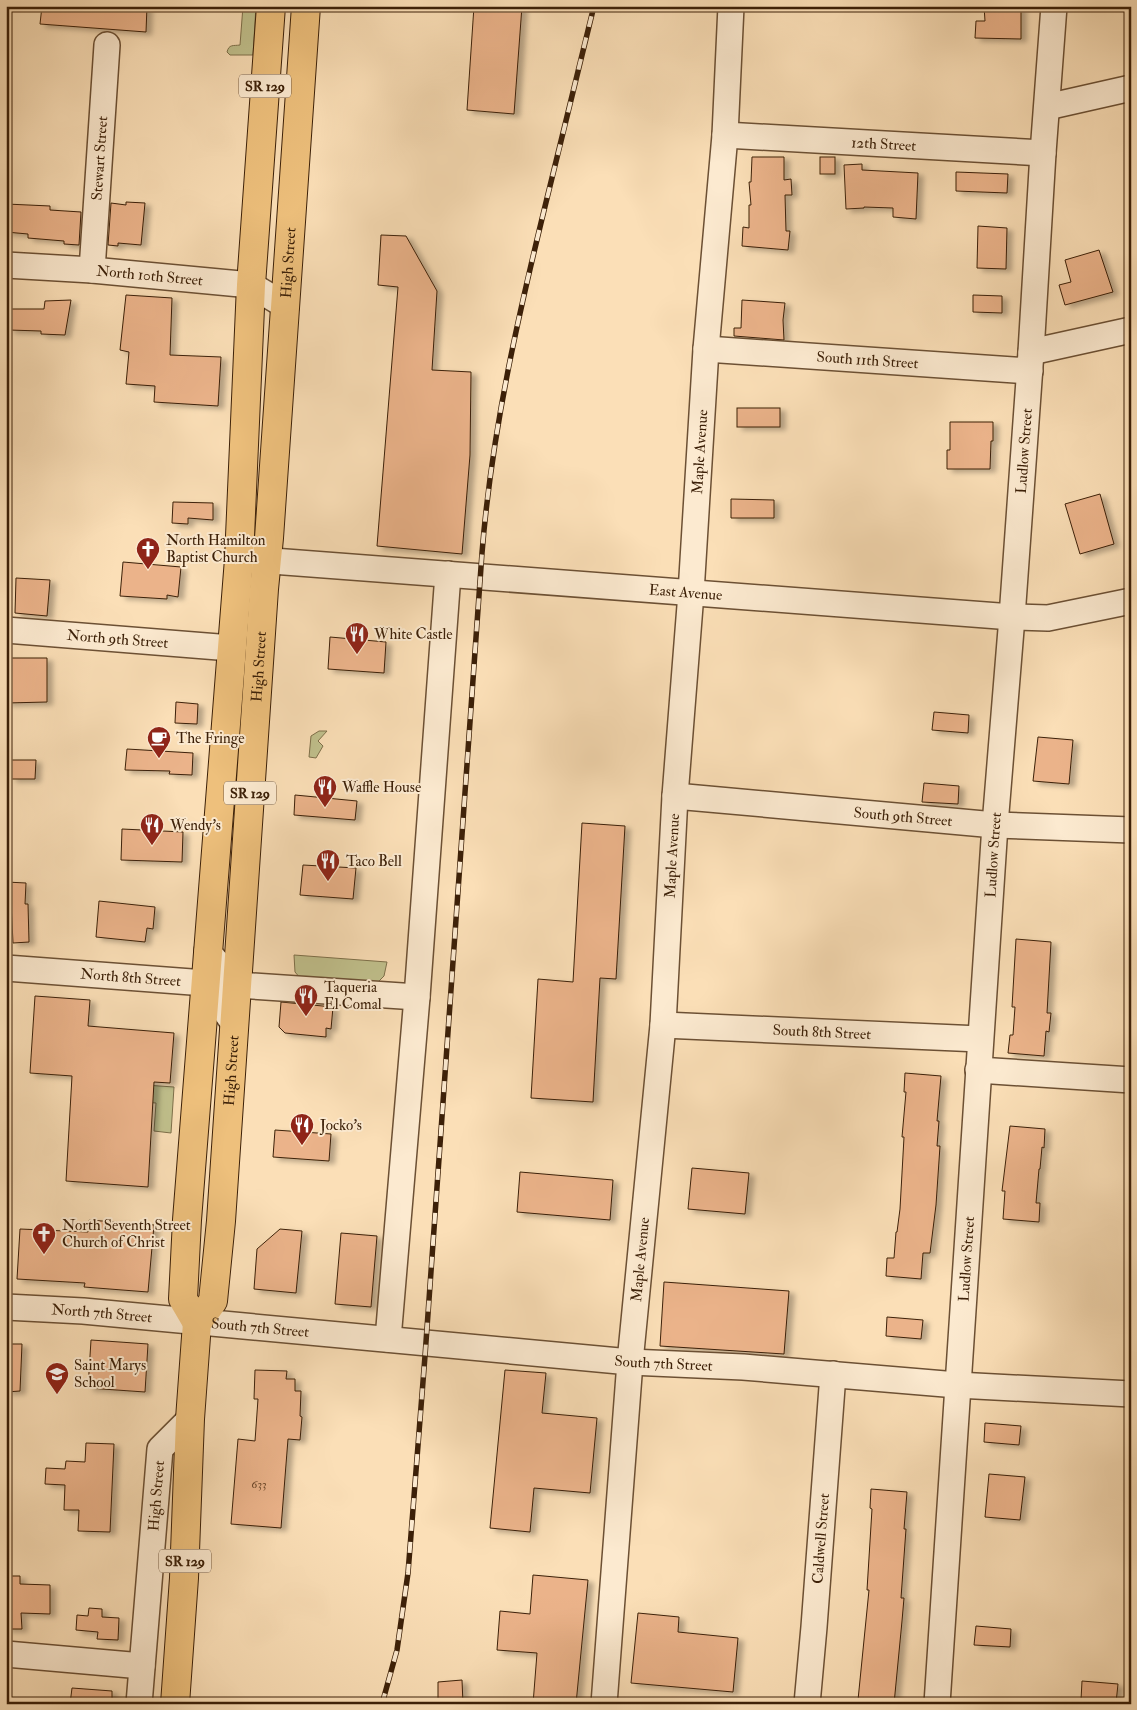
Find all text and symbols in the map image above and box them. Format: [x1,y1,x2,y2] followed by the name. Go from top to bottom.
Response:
[239,74,291,98] road number: SR 129
[87,115,112,201] street label: Stewart Street
[851,133,917,155] street label: 12th Street
[276,226,300,299] street label: High Street
[95,261,204,290] street label: North 10th Street
[816,347,919,373] street label: South 11th Street
[1011,408,1036,494] street label: Ludlow Street
[688,409,712,495] street label: Maple Avenue
[166,531,266,568] place label: North Hamilton Baptist Church
[135,536,161,570] church icon: North Hamilton Baptist Church
[648,580,723,605] street label: East Avenue
[344,621,370,655] restaurant icon: White Castle
[66,625,169,652] street label: North 9th Street
[373,625,453,644] place label: White Castle
[247,630,271,703] street label: High Street
[146,725,172,759] cafe icon: The Fringe
[176,729,244,748] place label: The Fringe
[312,774,338,808] restaurant icon: Waffle House
[341,778,421,797] place label: Waffle House
[224,781,276,804] road number: SR 129
[853,803,953,831] street label: South 9th Street
[981,811,1006,898] street label: Ludlow Street
[139,812,165,846] restaurant icon: Wendy's
[660,813,684,899] street label: Maple Avenue
[169,816,221,835] place label: Wendy's
[315,848,341,882] restaurant icon: Taco Bell
[346,852,402,871] place label: Taco Bell
[80,964,182,991] street label: North 8th Street
[324,978,382,1014] place label: Taqueria El Comal
[293,983,319,1017] restaurant icon: Taqueria El Comal
[772,1020,872,1044] street label: South 8th Street
[219,1034,243,1107] street label: High Street
[289,1112,315,1146] restaurant icon: Jocko's
[319,1116,362,1136] place label: Jocko's
[62,1216,191,1252] place label: North Seventh Street Church of Christ
[626,1216,654,1303] street label: Maple Avenue
[954,1216,979,1302] street label: Ludlow Street
[31,1221,57,1255] church icon: North Seventh Street Church of Christ
[51,1300,153,1327] street label: North 7th Street
[210,1313,310,1342] street label: South 7th Street
[614,1351,713,1375] street label: South 7th Street
[74,1356,146,1392] place label: Saint Marys School
[44,1361,70,1395] school or university icon: Saint Marys School
[144,1459,169,1532] street label: High Street
[251,1477,267,1492] house number: 633
[808,1492,834,1585] street label: Caldwell Street
[159,1550,211,1572] road number: SR 129

